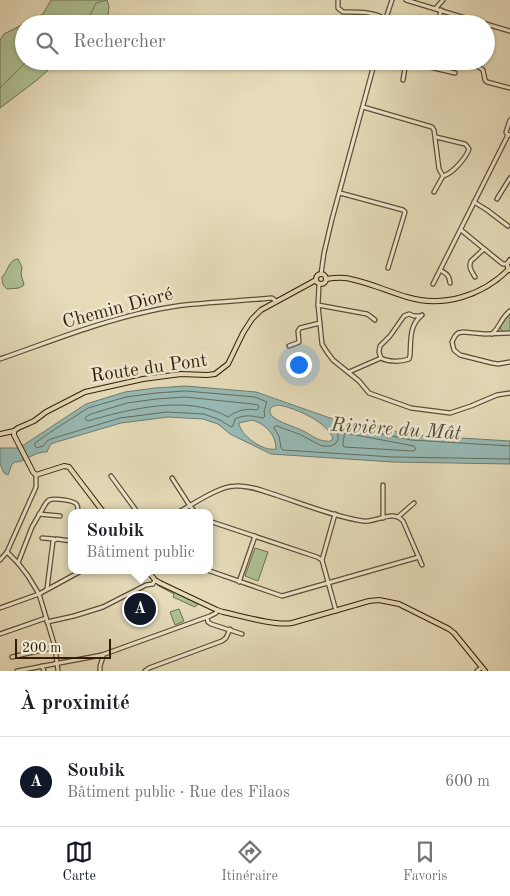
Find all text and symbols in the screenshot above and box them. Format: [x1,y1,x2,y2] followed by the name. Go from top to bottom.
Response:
[15,15,495,70] search box
[33,29,61,57] icon: search
[73,33,166,52] text: Rechercher
[61,285,175,333] street label: Chemin Dioré
[89,351,209,387] street label: Route du Pont
[286,352,312,378] your location
[329,415,462,445] water label: Rivière du Mât
[68,509,213,574] popup
[86,522,144,541] text: Soubik
[86,545,195,561] text: Bâtiment public
[124,590,156,628] pin: A
[15,636,111,659] scale bar
[22,641,61,655] text: 200 m
[20,693,130,714] text: À proximité
[67,762,125,781] text: Soubik
[30,774,42,790] text: A
[445,774,490,790] text: 600 m
[67,785,290,801] text: Bâtiment public · Rue des Filaos
[63,838,96,885] tab: Carte
[221,838,278,885] tab: Itinéraire
[403,838,447,885] tab: Favoris

